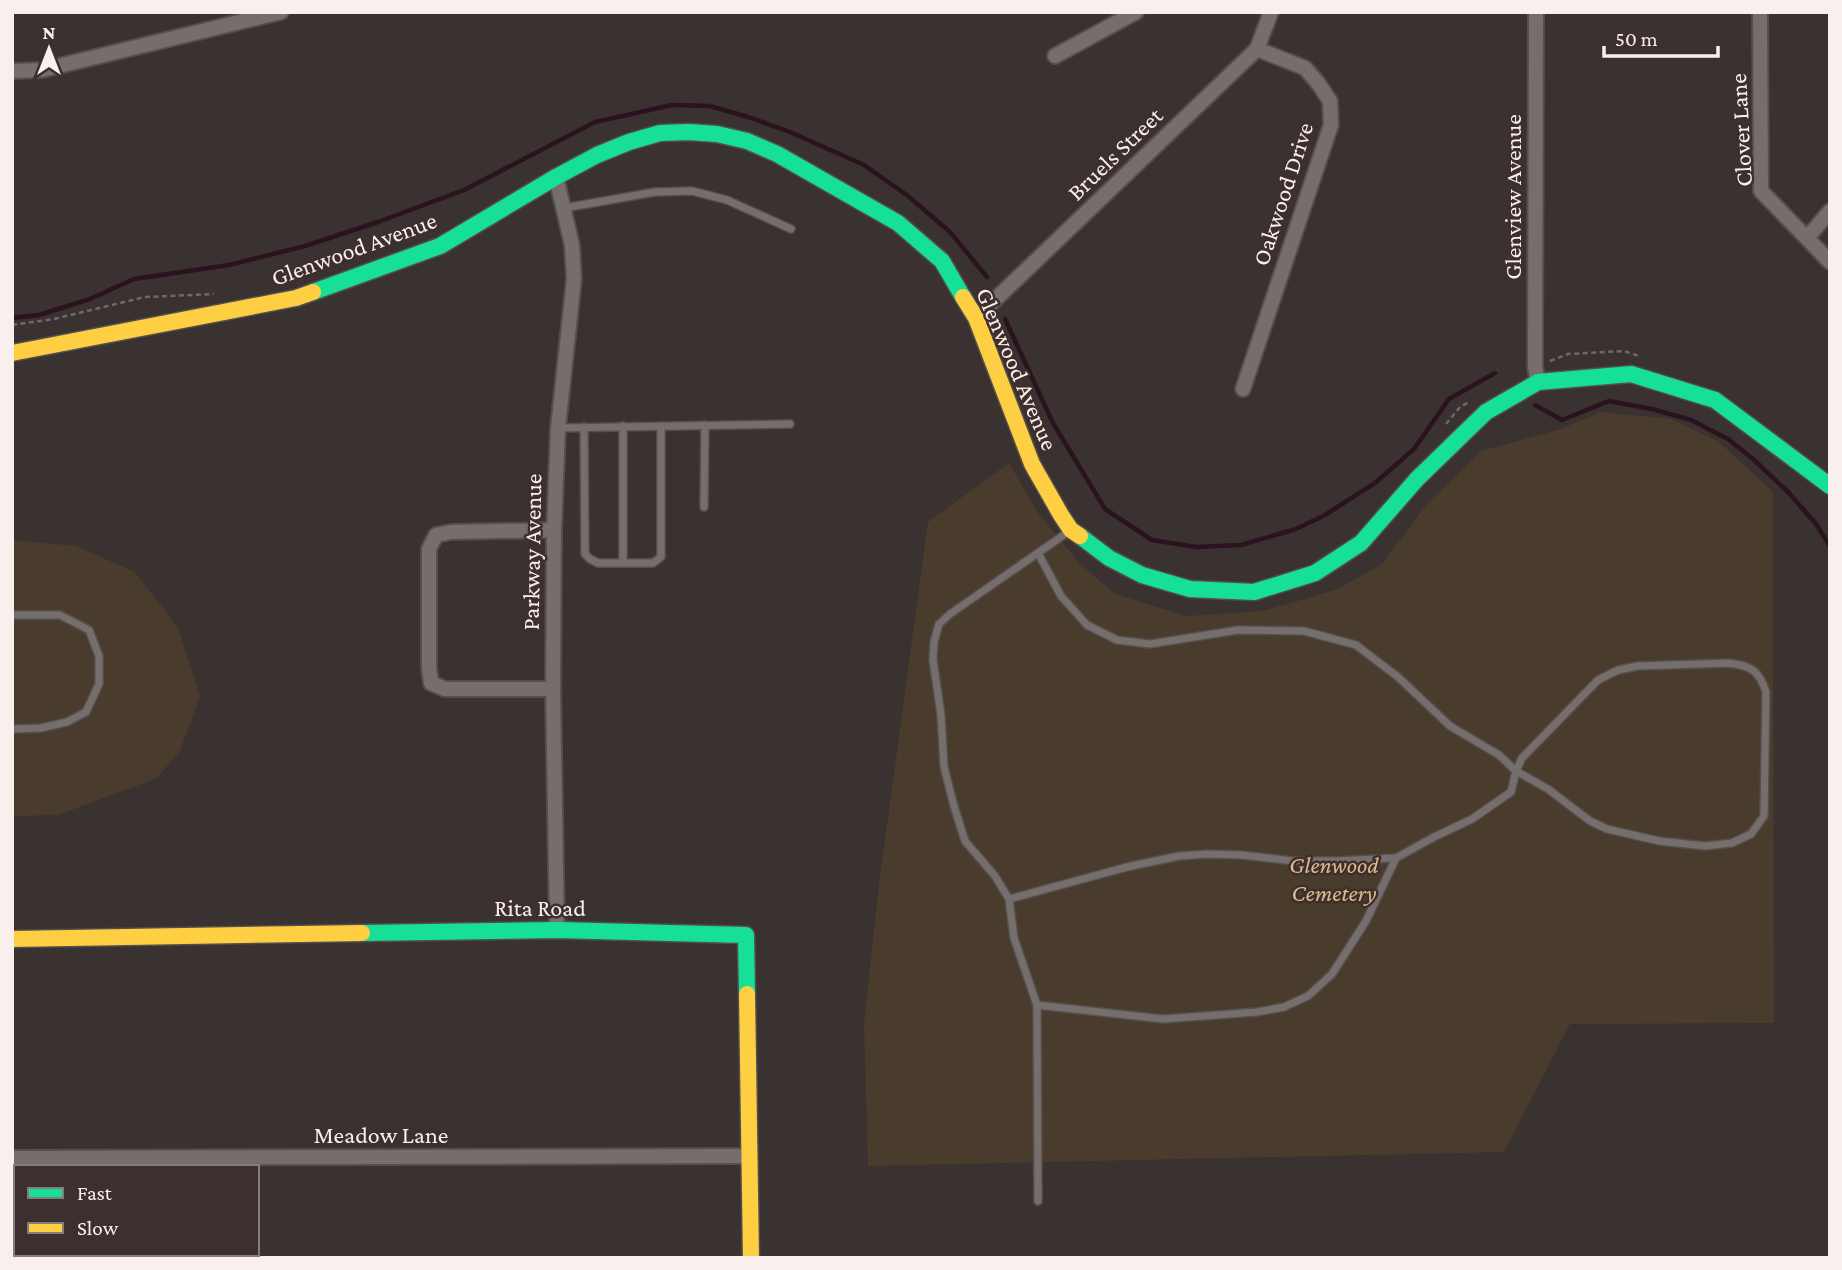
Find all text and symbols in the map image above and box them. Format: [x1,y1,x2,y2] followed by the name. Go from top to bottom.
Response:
[14,14,84,84] north arrow
[1604,14,1718,58] scale bar
[43,22,56,43] text: N
[1615,27,1658,51] text: 50 m
[1724,73,1757,187] street label: Clover Lane
[1062,101,1168,206] street label: Bruels Street
[1499,114,1526,280] street label: Glenview Avenue
[1247,119,1318,269] street label: Oakwood Drive
[267,206,440,291] street label: Glenwood Avenue
[971,283,1064,454] street label: Glenwood Avenue
[517,473,546,631] street label: Parkway Avenue
[1289,851,1379,906] park label: Glenwood Cemetery
[494,894,586,921] street label: Rita Road
[314,1121,448,1148] street label: Meadow Lane
[14,1165,259,1256] legend
[77,1181,113,1205] text: Fast
[77,1216,119,1240] text: Slow

